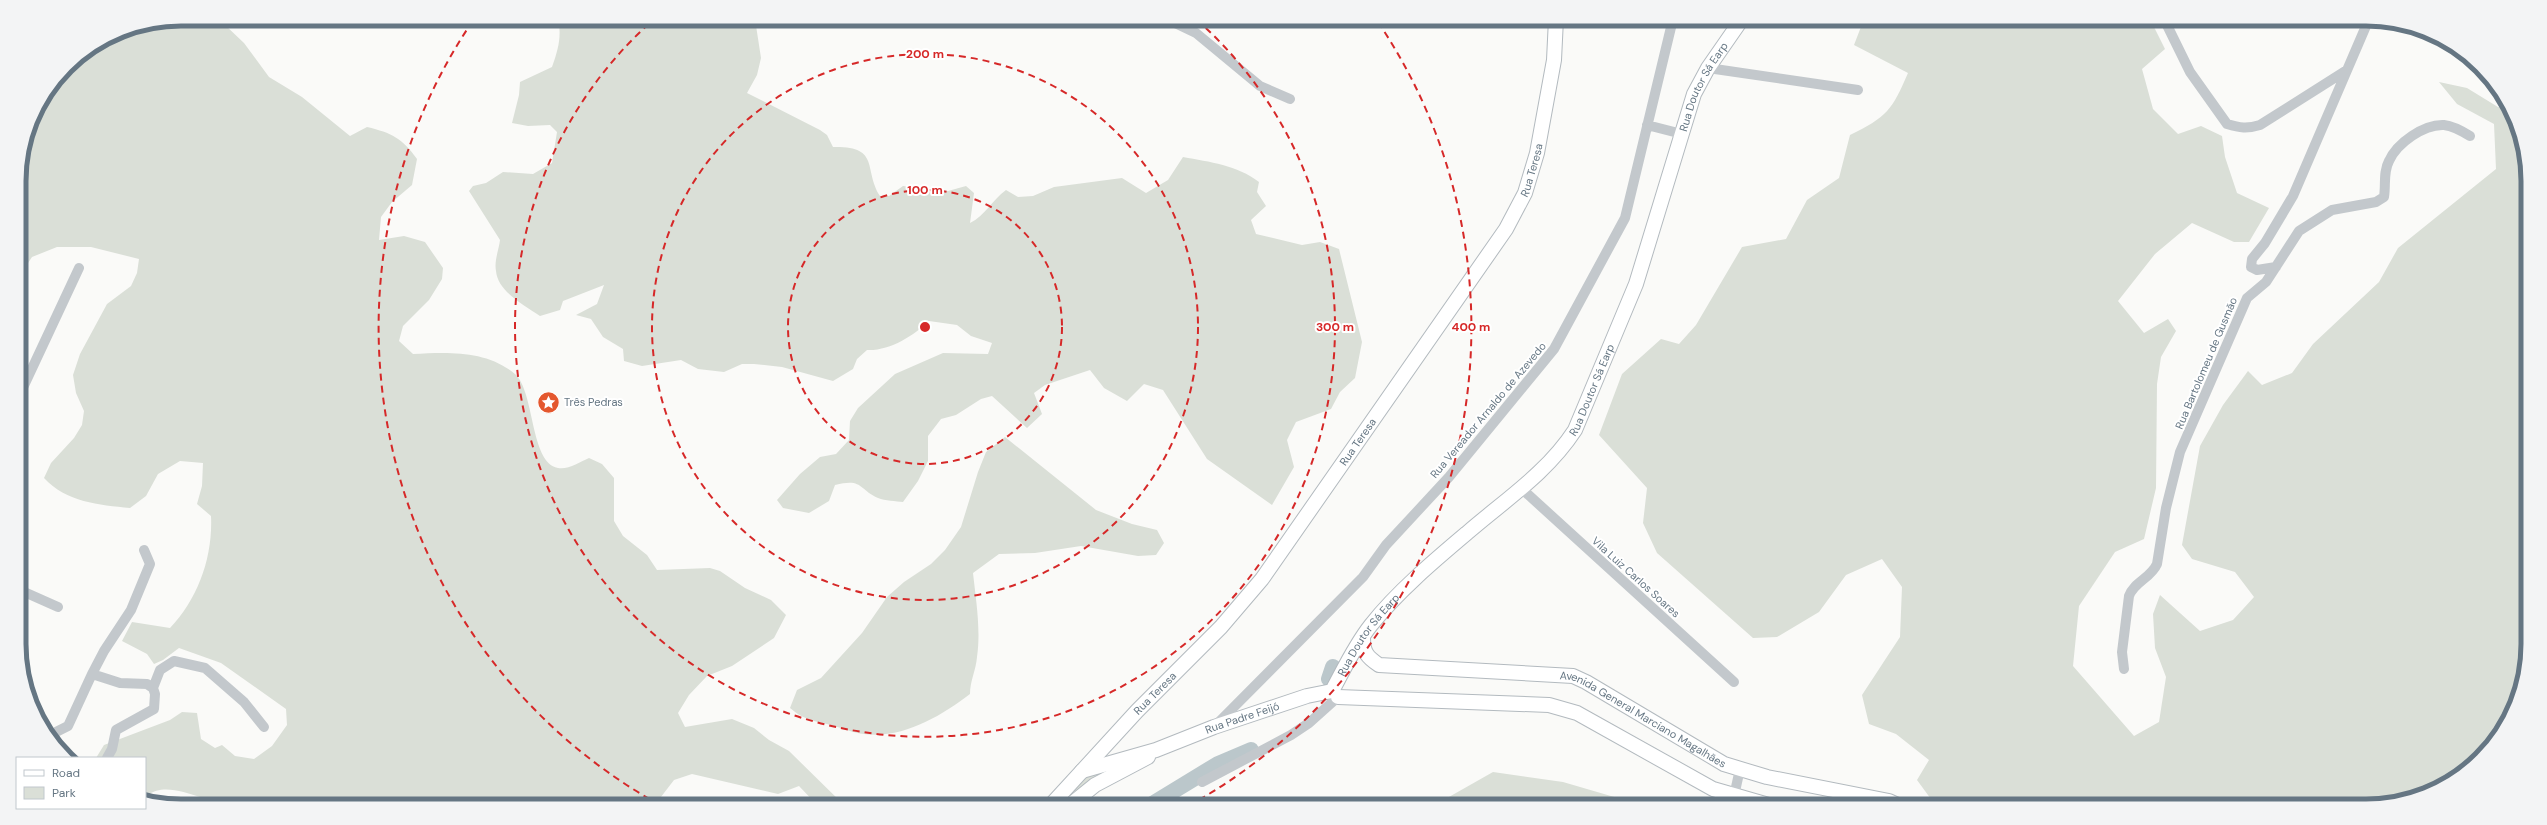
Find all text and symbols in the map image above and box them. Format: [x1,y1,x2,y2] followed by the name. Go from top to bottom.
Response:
[1676,39,1731,133] street label: Rua Doutor Sá Earp
[906,46,944,62] text: 200 m
[1517,142,1546,199] street label: Rua Teresa
[907,182,943,198] text: 100 m
[2172,295,2240,431] street label: Rua Bartolomeu de Gusmão
[1316,319,1354,335] text: 300 m
[1452,319,1490,335] text: 400 m
[918,320,932,334] centre of rings
[1427,339,1549,481] street label: Rua Vereador Arnaldo de Azevedo
[1566,342,1617,439] street label: Rua Doutor Sá Earp
[535,389,561,415] place icon: Três Pedras
[564,395,623,409] place label: Três Pedras
[1336,415,1379,468] street label: Rua Teresa
[1589,534,1683,620] street label: Vila Luiz Carlos Soares
[1334,591,1402,679] street label: Rua Doutor Sá Earp
[1559,668,1729,771] street label: Avenida General Marciano Magalhães
[1130,669,1179,718] street label: Rua Teresa
[1203,699,1281,737] street label: Rua Padre Feijó
[16,757,146,809] legend
[52,765,80,781] text: Road
[52,785,76,801] text: Park

